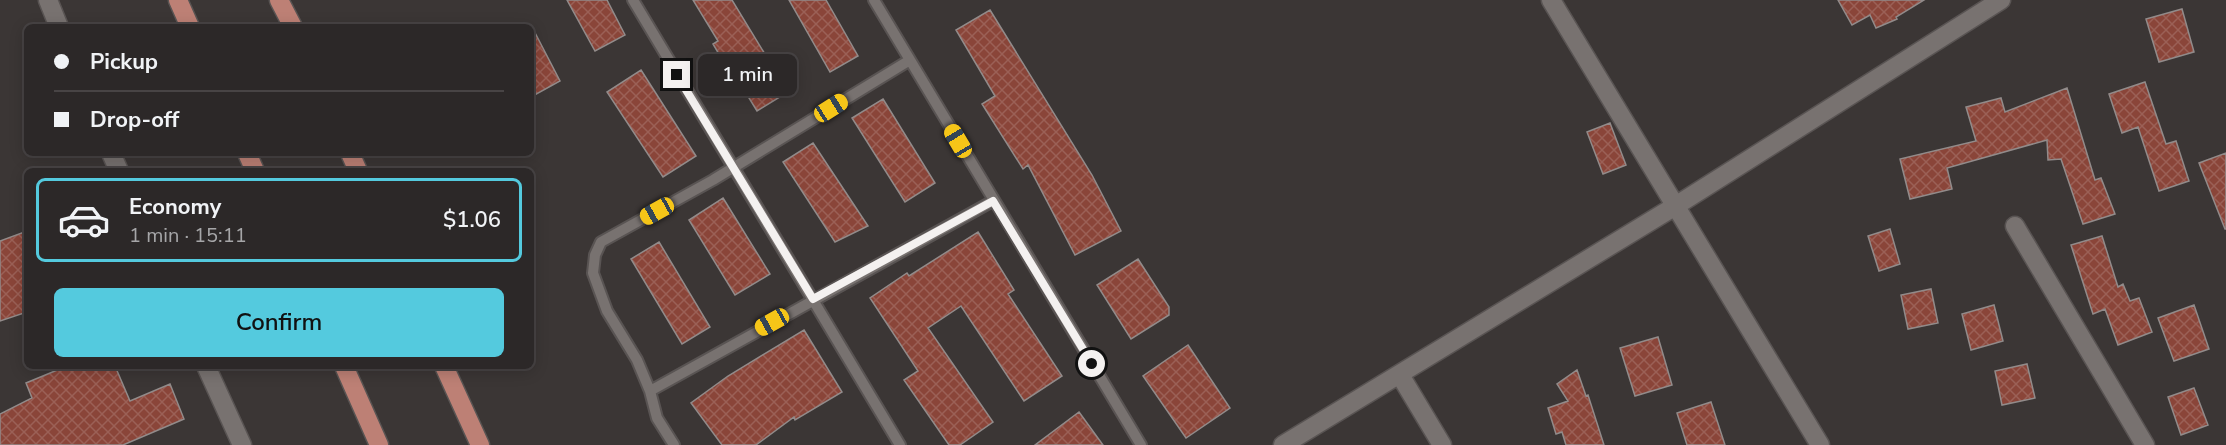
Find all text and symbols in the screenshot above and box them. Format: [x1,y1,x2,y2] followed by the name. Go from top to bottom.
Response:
[90,47,158,77] text: Pickup
[698,54,797,96] callout: 1 min
[663,61,690,88] route end
[722,61,773,88] text: 1 min
[811,91,851,125] car
[90,105,179,135] text: Drop-off
[941,121,975,161] car
[129,192,221,222] text: Economy
[57,193,111,247] icon: car
[637,194,677,228] car
[443,205,501,235] text: $1.06
[129,222,247,249] text: 1 min · 15:11
[54,288,504,357] button: Confirm
[752,305,792,339] car
[1078,350,1105,377] route start

